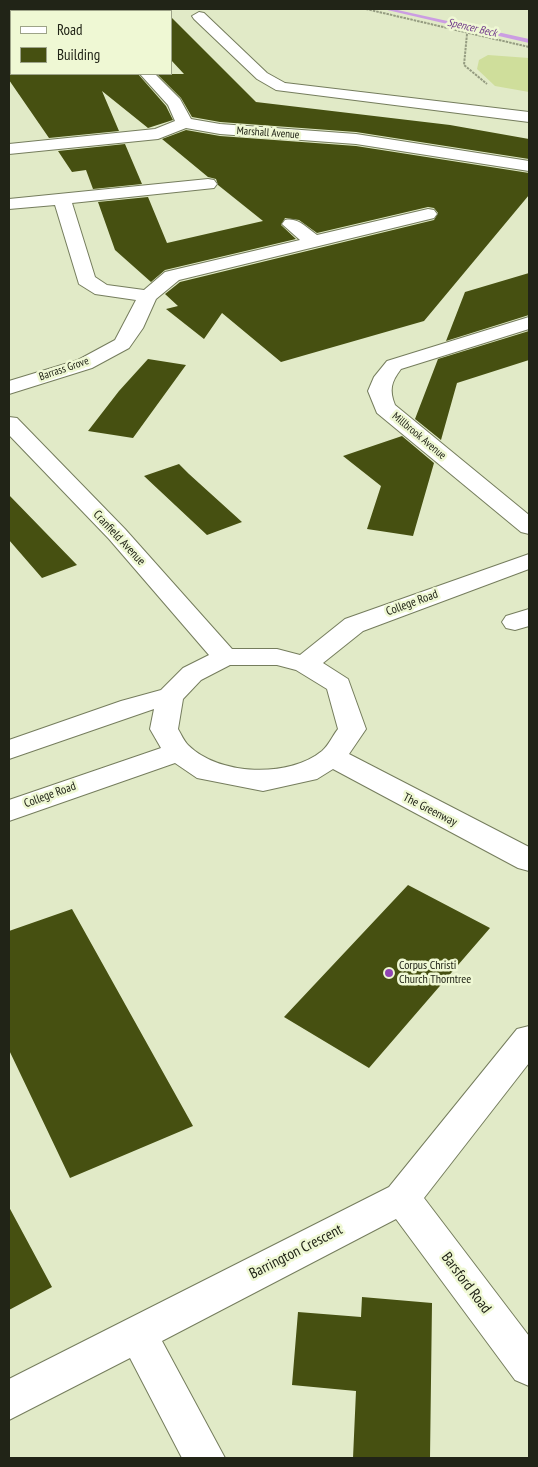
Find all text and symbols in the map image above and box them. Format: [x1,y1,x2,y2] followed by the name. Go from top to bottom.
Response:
[10,10,172,75] legend
[446,16,498,40] water label: Spencer Beck
[57,20,83,39] text: Road
[57,45,100,64] text: Building
[236,124,300,142] street label: Marshall Avenue
[37,354,91,384] street label: Barrass Grove
[389,410,449,462] street label: Millbrook Avenue
[90,508,148,568] street label: Cranfield Avenue
[384,587,440,619] street label: College Road
[22,779,78,811] street label: College Road
[401,790,459,830] street label: The Greenway
[399,959,471,987] place label: Corpus Christi Church Thorntree
[383,967,395,979] marker: Corpus Christi Church Thorntree
[247,1221,345,1283] street label: Barrington Crescent
[437,1249,495,1317] street label: Barsford Road

